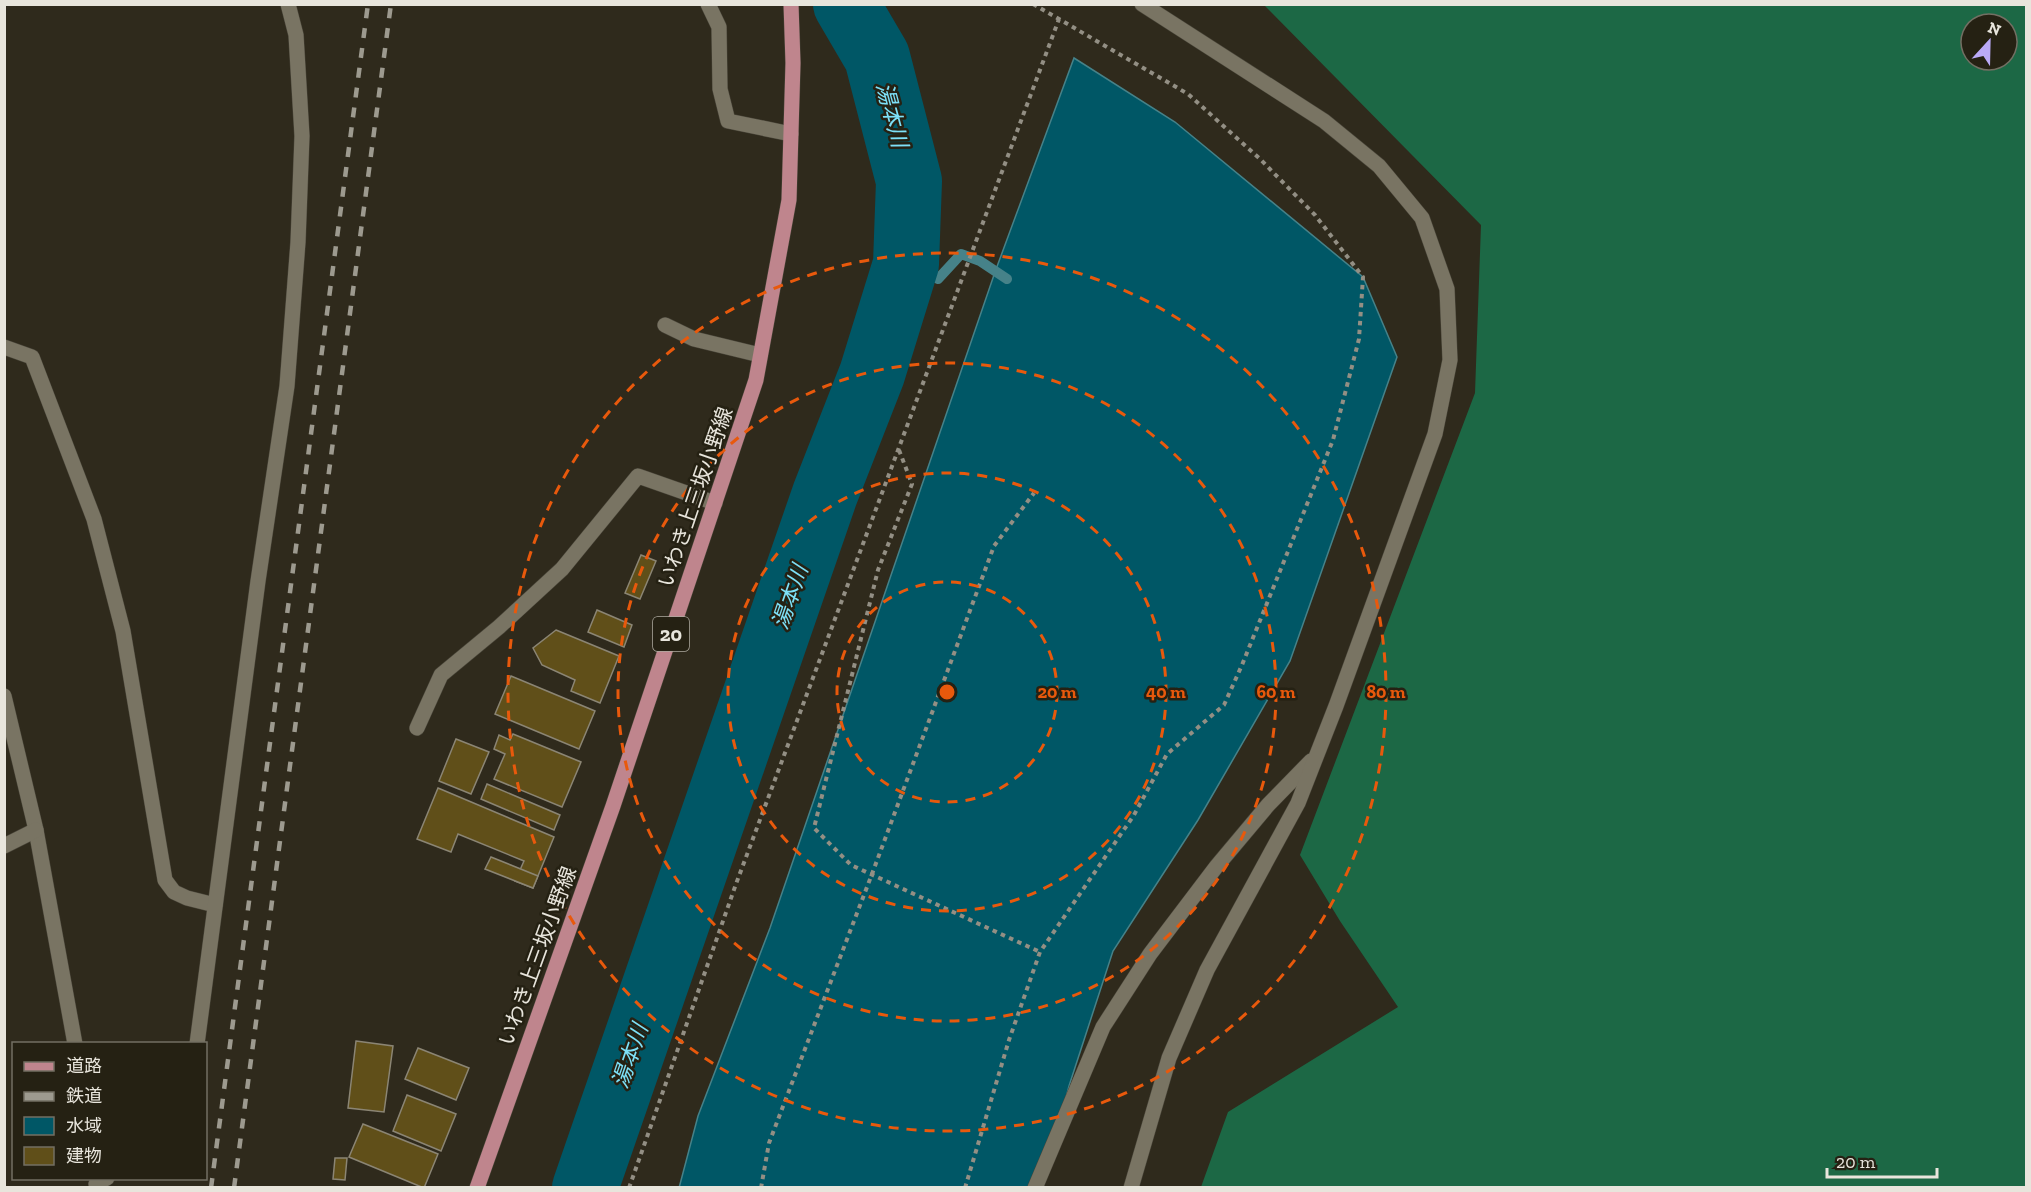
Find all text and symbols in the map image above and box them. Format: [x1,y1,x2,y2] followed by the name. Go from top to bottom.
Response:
[1959,12,2019,72] north arrow
[1985,17,2004,40] text: N
[870,80,914,152] water label: 湯本川
[652,404,738,590] street label: いわき上三坂小野線
[766,560,814,633] water label: 湯本川
[653,617,689,651] road number: 20
[1037,681,1077,703] text: 20 m
[1146,681,1186,703] text: 40 m
[1256,681,1296,703] text: 60 m
[1366,681,1406,703] text: 80 m
[937,682,957,702] centre of rings
[493,863,581,1049] street label: いわき上三坂小野線
[606,1019,654,1092] water label: 湯本川
[12,1042,207,1180] legend
[66,1055,102,1077] text: 道路
[66,1085,102,1107] text: 鉄道
[66,1115,102,1137] text: 水域
[1827,1141,1936,1179] scale bar
[66,1145,102,1167] text: 建物
[1836,1151,1876,1173] text: 20 m

